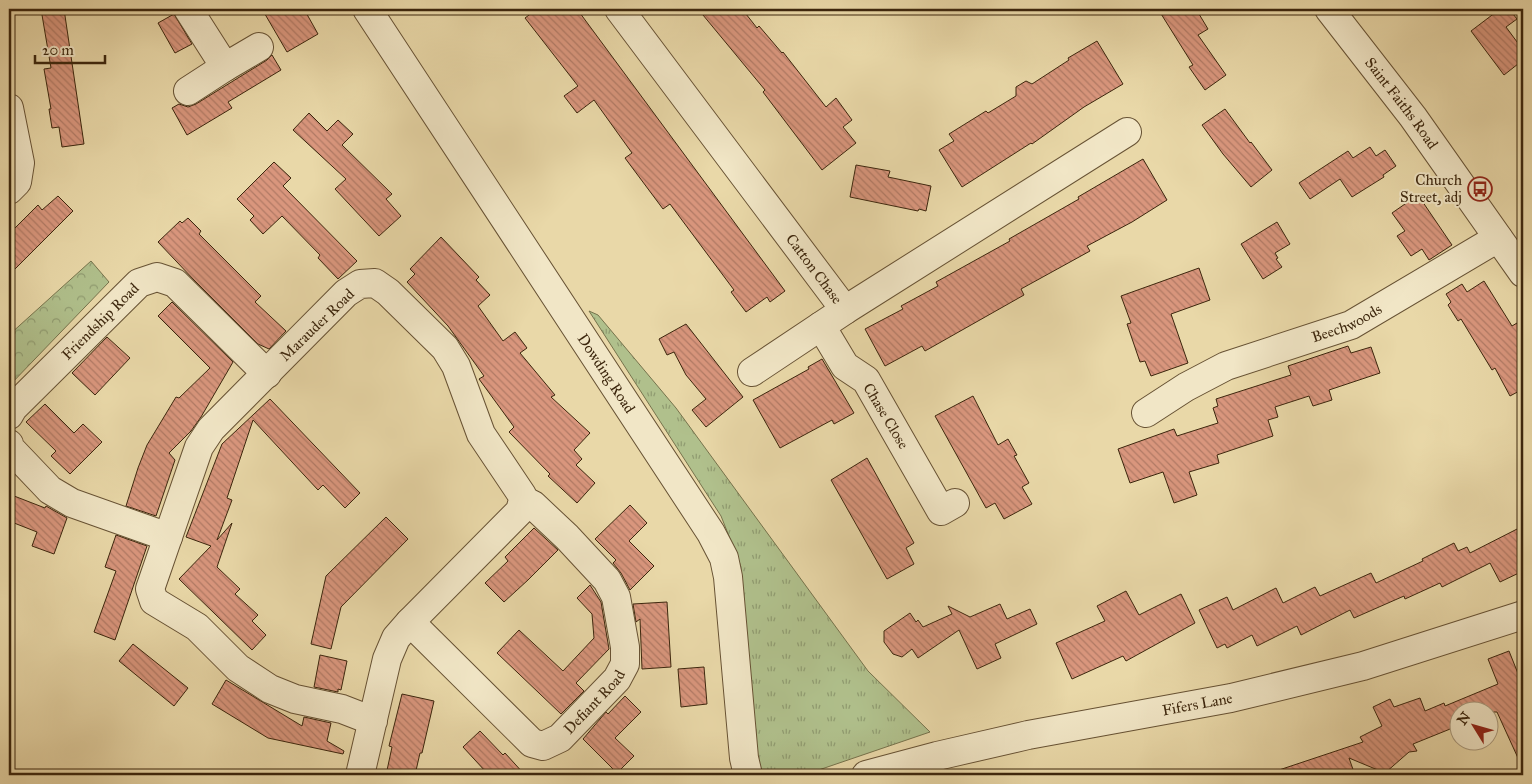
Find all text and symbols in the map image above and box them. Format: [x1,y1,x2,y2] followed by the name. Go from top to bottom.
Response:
[35,32,105,64] scale bar
[42,41,74,59] text: 20 m
[1361,54,1442,153] street label: Saint Faiths Road
[1400,171,1463,206] place label: Church Street, adj
[1467,176,1493,202] bus stop icon: Church Street, adj
[782,230,846,307] street label: Catton Chase
[58,279,143,364] street label: Friendship Road
[276,285,358,365] street label: Marauder Road
[1309,300,1385,346] street label: Beechwoods
[574,330,639,417] street label: Dowding Road
[859,380,913,452] street label: Chase Close
[560,667,629,738] street label: Defiant Road
[1161,689,1234,719] street label: Fifers Lane
[1450,702,1500,752] north arrow
[1454,709,1474,728] text: N

